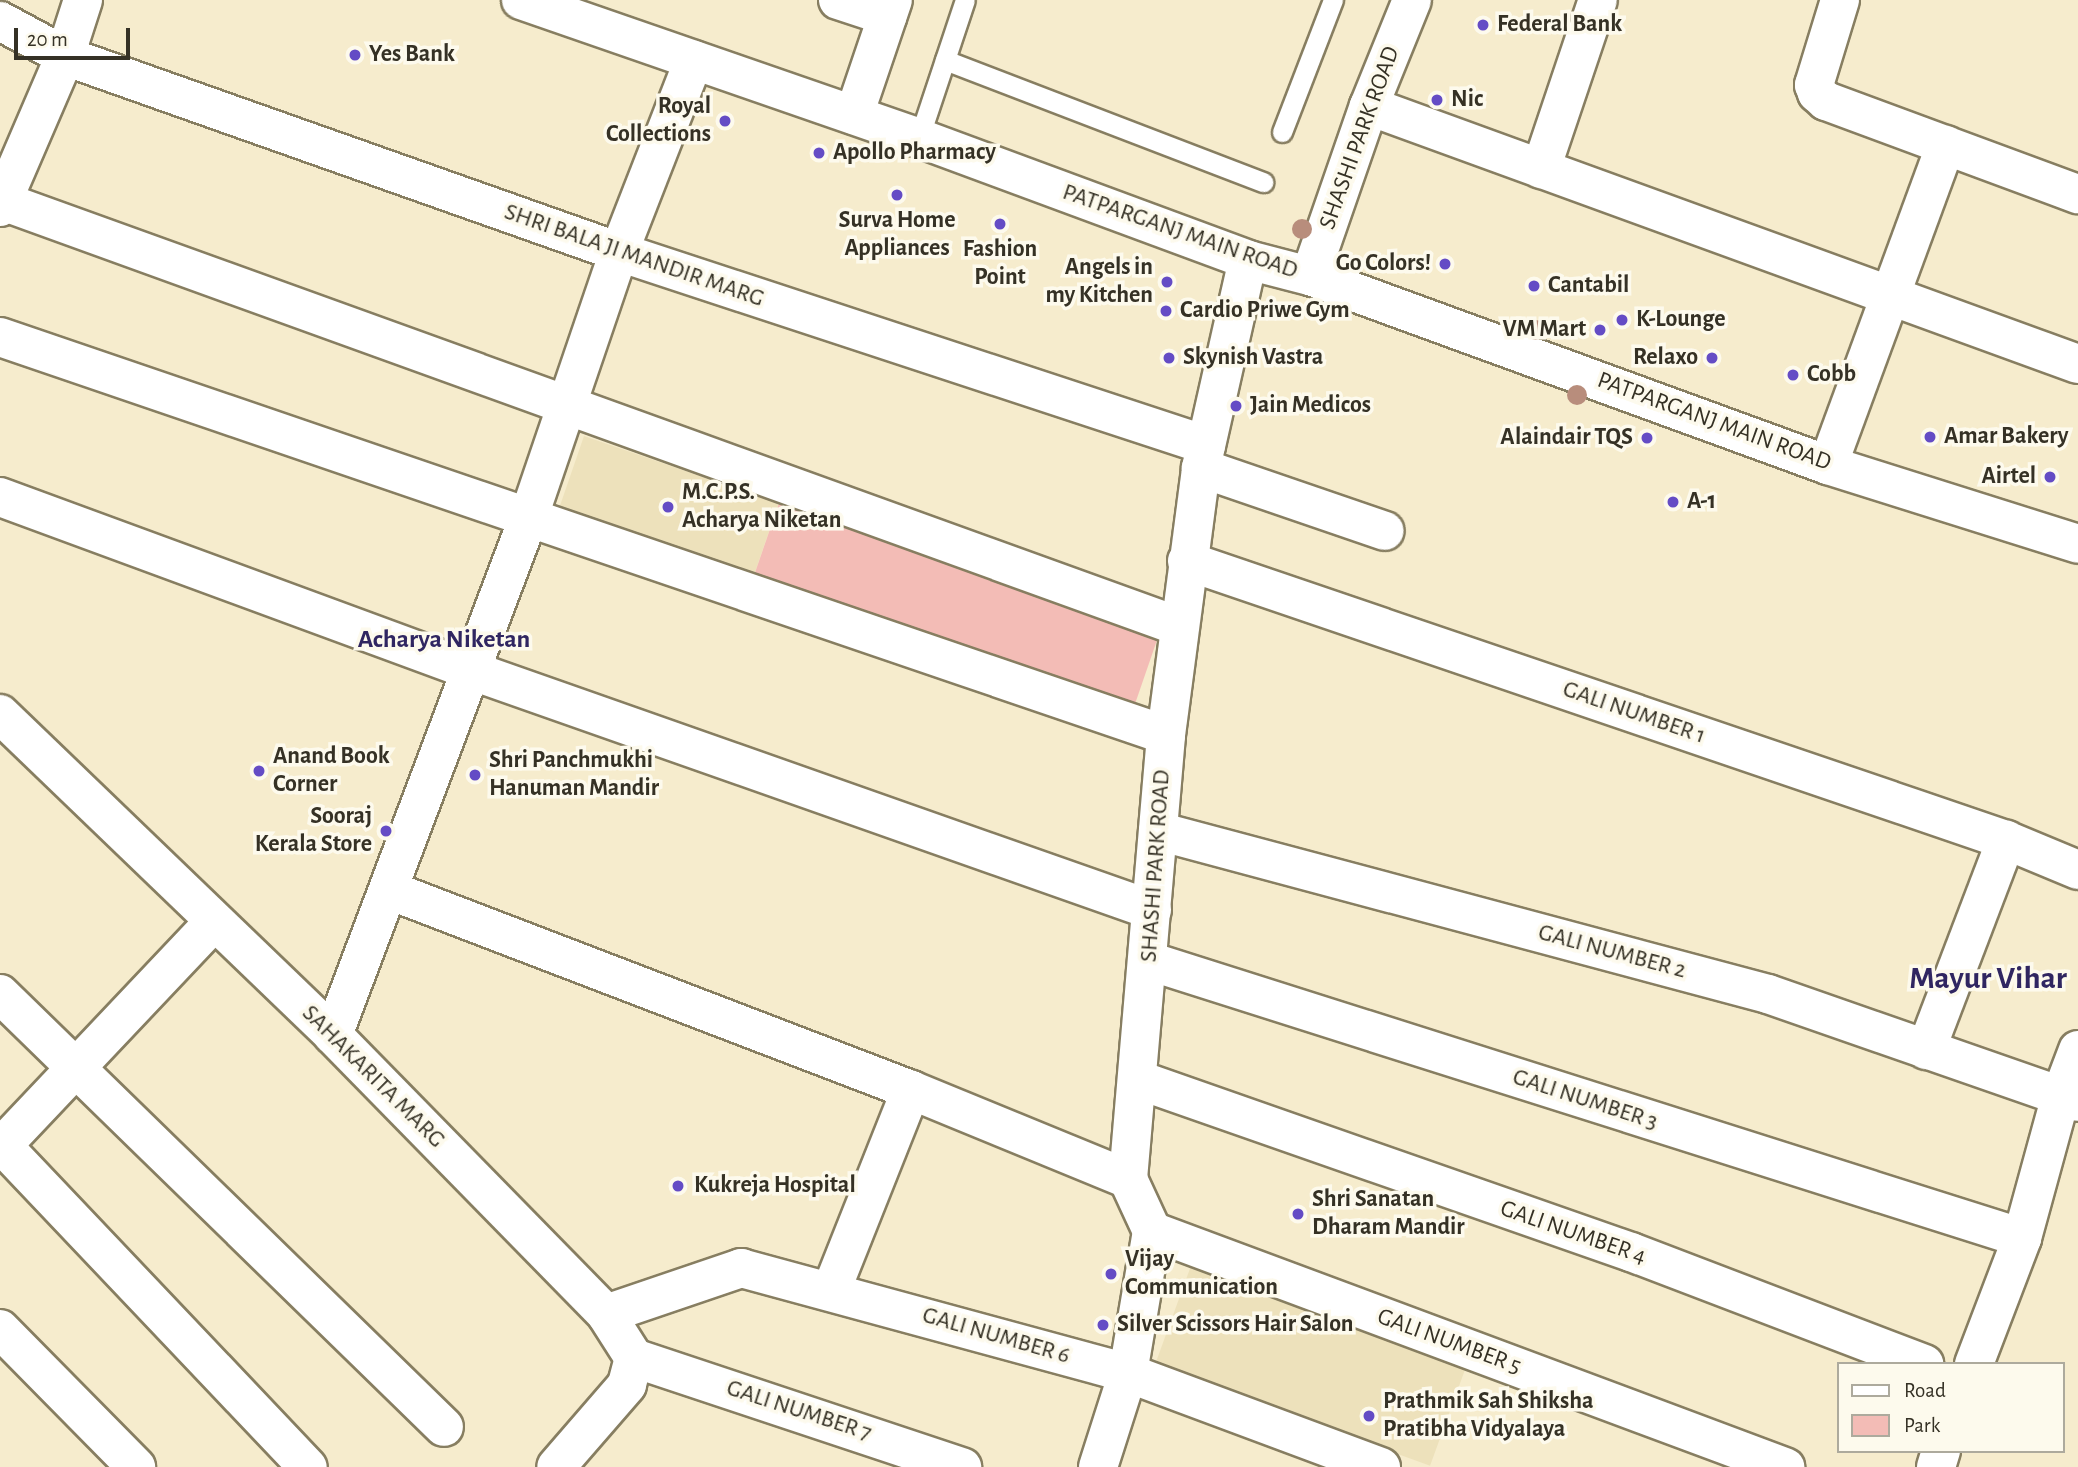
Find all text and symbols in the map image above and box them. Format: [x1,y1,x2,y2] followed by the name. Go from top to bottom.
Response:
[1497,11,1622,39] place label: Federal Bank
[18,14,133,58] scale bar
[1475,17,1491,33] marker: Federal Bank
[27,29,68,50] text: 20 m
[369,41,455,69] place label: Yes Bank
[1314,43,1406,233] street label: SHASHI PARK ROAD
[347,47,363,63] marker: Yes Bank
[1451,86,1483,114] place label: Nic
[1429,92,1445,108] marker: Nic
[606,93,711,149] place label: Royal Collections
[717,113,733,129] marker: Royal Collections
[833,139,996,167] place label: Apollo Pharmacy
[811,145,827,161] marker: Apollo Pharmacy
[1059,178,1301,286] street label: PATPARGANJ MAIN ROAD
[889,187,905,203] marker: Surva Home Appliances
[500,198,768,314] street label: SHRI BALA JI MANDIR MARG
[839,207,955,263] place label: Surva Home Appliances
[992,216,1008,232] marker: Fashion Point
[963,236,1037,292] place label: Fashion Point
[1336,250,1431,278] place label: Go Colors!
[1045,254,1153,310] place label: Angels in my Kitchen
[1437,256,1453,272] marker: Go Colors!
[1548,272,1629,300] place label: Cantabil
[1159,274,1175,290] marker: Angels in my Kitchen
[1526,278,1542,294] marker: Cantabil
[1180,297,1350,325] place label: Cardio Priwe Gym
[1158,303,1174,319] marker: Cardio Priwe Gym
[1636,306,1726,334] place label: K-Lounge
[1614,312,1630,328] marker: K-Lounge
[1503,316,1586,344] place label: VM Mart
[1592,322,1608,338] marker: VM Mart
[1183,344,1323,372] place label: Skynish Vastra
[1633,344,1698,372] place label: Relaxo
[1161,350,1177,366] marker: Skynish Vastra
[1704,350,1720,366] marker: Relaxo
[1807,361,1856,389] place label: Cobb
[1593,366,1835,478] street label: PATPARGANJ MAIN ROAD
[1785,367,1801,383] marker: Cobb
[1250,392,1371,420] place label: Jain Medicos
[1228,398,1244,414] marker: Jain Medicos
[1944,423,2068,451] place label: Amar Bakery
[1500,424,1633,452] place label: Alaindair TQS
[1922,429,1938,445] marker: Amar Bakery
[1639,430,1655,446] marker: Alaindair TQS
[1981,463,2036,491] place label: Airtel
[2042,469,2058,485] marker: Airtel
[682,479,841,535] place label: M.C.P.S. Acharya Niketan
[1687,488,1716,516] place label: A-1
[1665,494,1681,510] marker: A-1
[660,499,676,515] marker: M.C.P.S. Acharya Niketan
[358,624,530,656] district label: Acharya Niketan
[1559,675,1709,751] street label: GALI NUMBER 1
[273,743,390,799] place label: Anand Book Corner
[489,747,659,803] place label: Shri Panchmukhi Hanuman Mandir
[251,763,267,779] marker: Anand Book Corner
[467,767,483,783] marker: Shri Panchmukhi Hanuman Mandir
[1135,769,1177,963] street label: SHASHI PARK ROAD
[255,803,372,859] place label: Sooraj Kerala Store
[378,823,394,839] marker: Sooraj Kerala Store
[1535,918,1689,986] street label: GALI NUMBER 2
[1909,959,2067,997] district label: Mayur Vihar
[295,999,451,1155] street label: SAHAKARITA MARG
[1509,1063,1661,1137] street label: GALI NUMBER 3
[694,1172,856,1200] place label: Kukreja Hospital
[668,1176,688,1196] marker: Kukreja Hospital
[1312,1186,1465,1242] place label: Shri Sanatan Dharam Mandir
[1496,1195,1650,1271] street label: GALI NUMBER 4
[1290,1206,1306,1222] marker: Shri Sanatan Dharam Mandir
[1125,1246,1278,1302] place label: Vijay Communication
[1103,1266,1119,1282] marker: Vijay Communication
[919,1301,1073,1371] street label: GALI NUMBER 6
[1373,1303,1525,1381] street label: GALI NUMBER 5
[1117,1311,1354,1339] place label: Silver Scissors Hair Salon
[1095,1317,1111,1333] marker: Silver Scissors Hair Salon
[1836,1362,2064,1453] legend
[723,1374,875,1448] street label: GALI NUMBER 7
[1904,1380,1946,1401] text: Road
[1383,1388,1593,1444] place label: Prathmik Sah Shiksha Pratibha Vidyalaya
[1361,1408,1377,1424] marker: Prathmik Sah Shiksha Pratibha Vidyalaya
[1904,1415,1940,1436] text: Park

